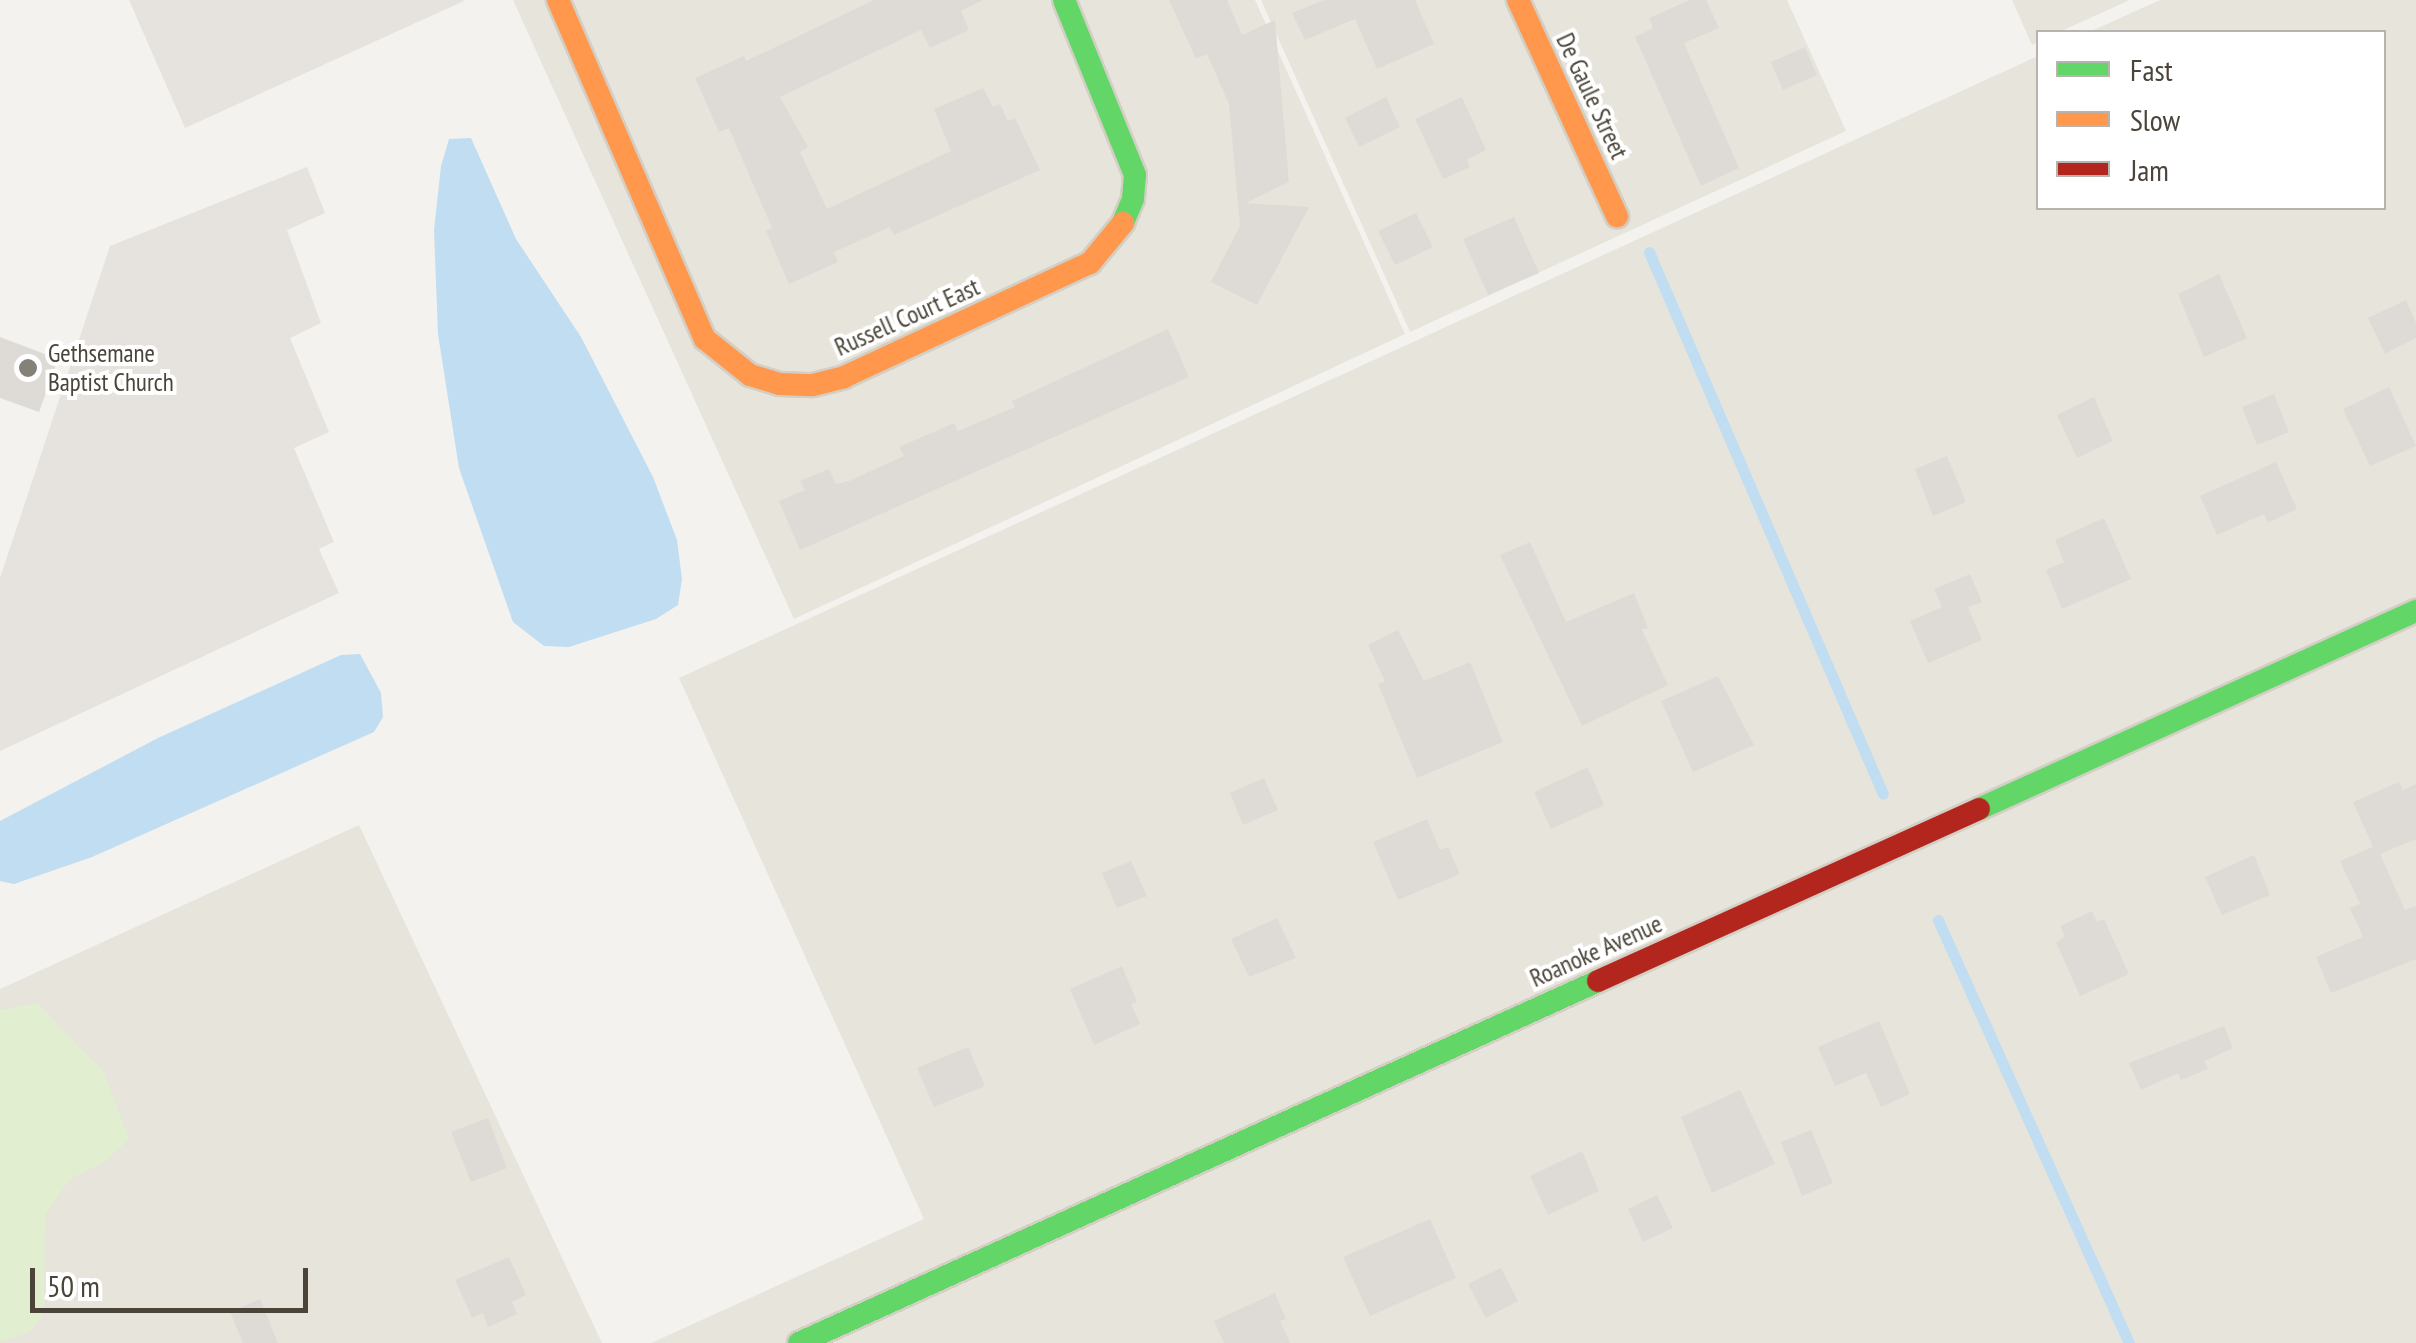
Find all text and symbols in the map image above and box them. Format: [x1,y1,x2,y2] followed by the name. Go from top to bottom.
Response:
[1550,28,1634,164] street label: De Gaule Street
[2036,30,2386,210] legend
[2130,50,2173,89] text: Fast
[2130,100,2180,139] text: Slow
[2130,150,2169,189] text: Jam
[830,272,984,362] street label: Russell Court East
[48,339,174,398] place label: Gethsemane Baptist Church
[17,357,39,379] marker: Gethsemane Baptist Church
[1525,908,1667,994] street label: Roanoke Avenue
[35,1248,312,1310] scale bar
[47,1266,100,1305] text: 50 m

